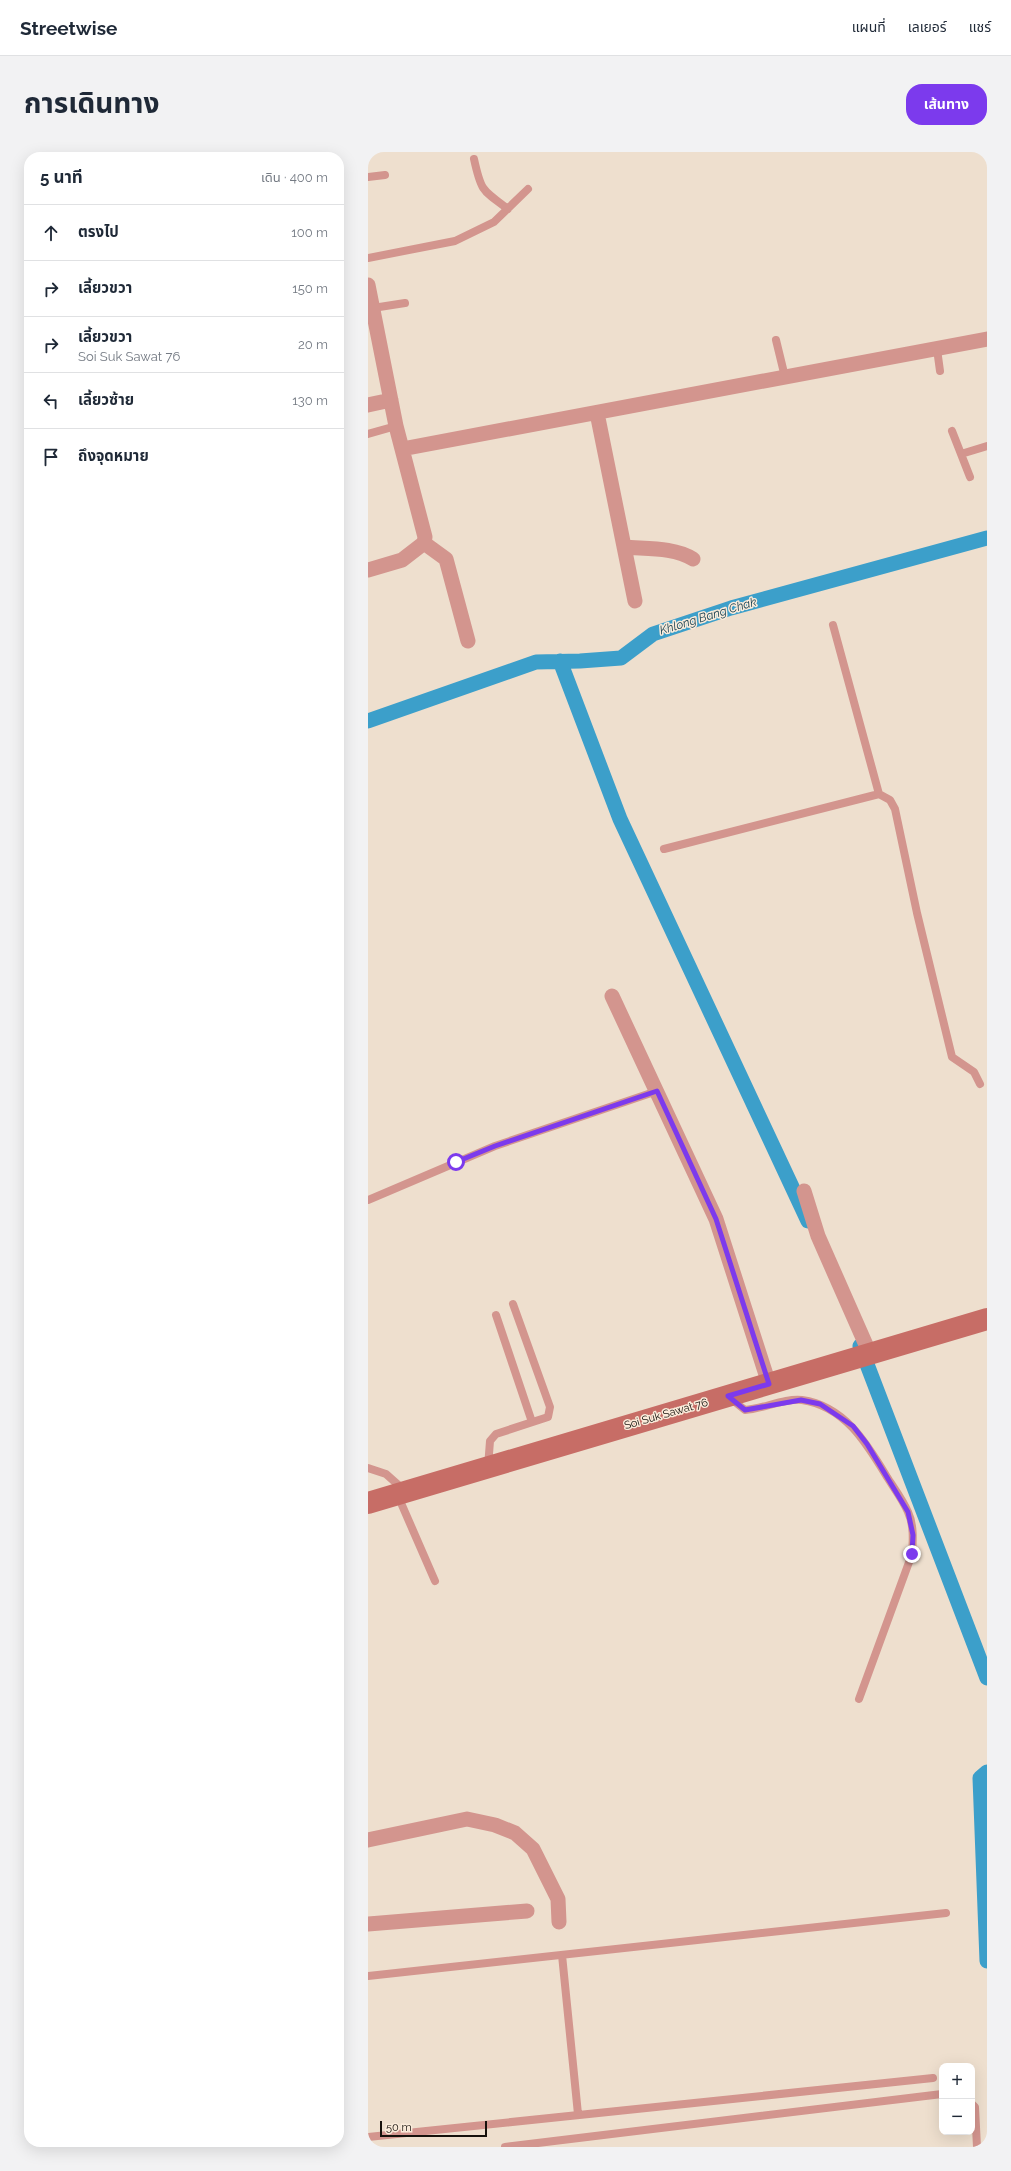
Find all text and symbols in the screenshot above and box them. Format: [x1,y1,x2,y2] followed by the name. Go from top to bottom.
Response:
[20,17,117,39] text: Streetwise
[852,19,886,35] text: แผนที่
[908,19,947,35] text: เลเยอร์
[969,19,991,35] text: แชร์
[906,84,987,125] button: เส้นทาง
[24,87,159,120] text: การเดินทาง
[40,167,83,187] text: 5 นาที
[261,170,328,185] text: เดิน · 400 m
[40,222,62,244] icon: ahead
[78,223,119,241] text: ตรงไป
[291,225,328,240] text: 100 m
[40,278,62,300] icon: right
[78,279,132,297] text: เลี้ยวขวา
[292,281,328,296] text: 150 m
[78,328,132,346] text: เลี้ยวขวา
[40,334,62,356] icon: right
[298,337,328,352] text: 20 m
[78,349,180,364] text: Soi Suk Sawat 76
[40,390,62,412] icon: left
[78,391,134,409] text: เลี้ยวซ้าย
[292,393,328,408] text: 130 m
[40,446,62,468] icon: arrive
[78,447,149,465] text: ถึงจุดหมาย
[658,594,759,637] water label: Khlong Bang Chak
[447,1153,465,1171] route start
[623,1396,710,1432] street label: Soi Suk Sawat 76
[903,1545,921,1563] route end
[939,2063,975,2135] map controls
[939,2063,975,2099] button: +
[939,2099,975,2135] button: −
[380,2119,487,2138] scale bar
[386,2121,412,2134] text: 50 m

